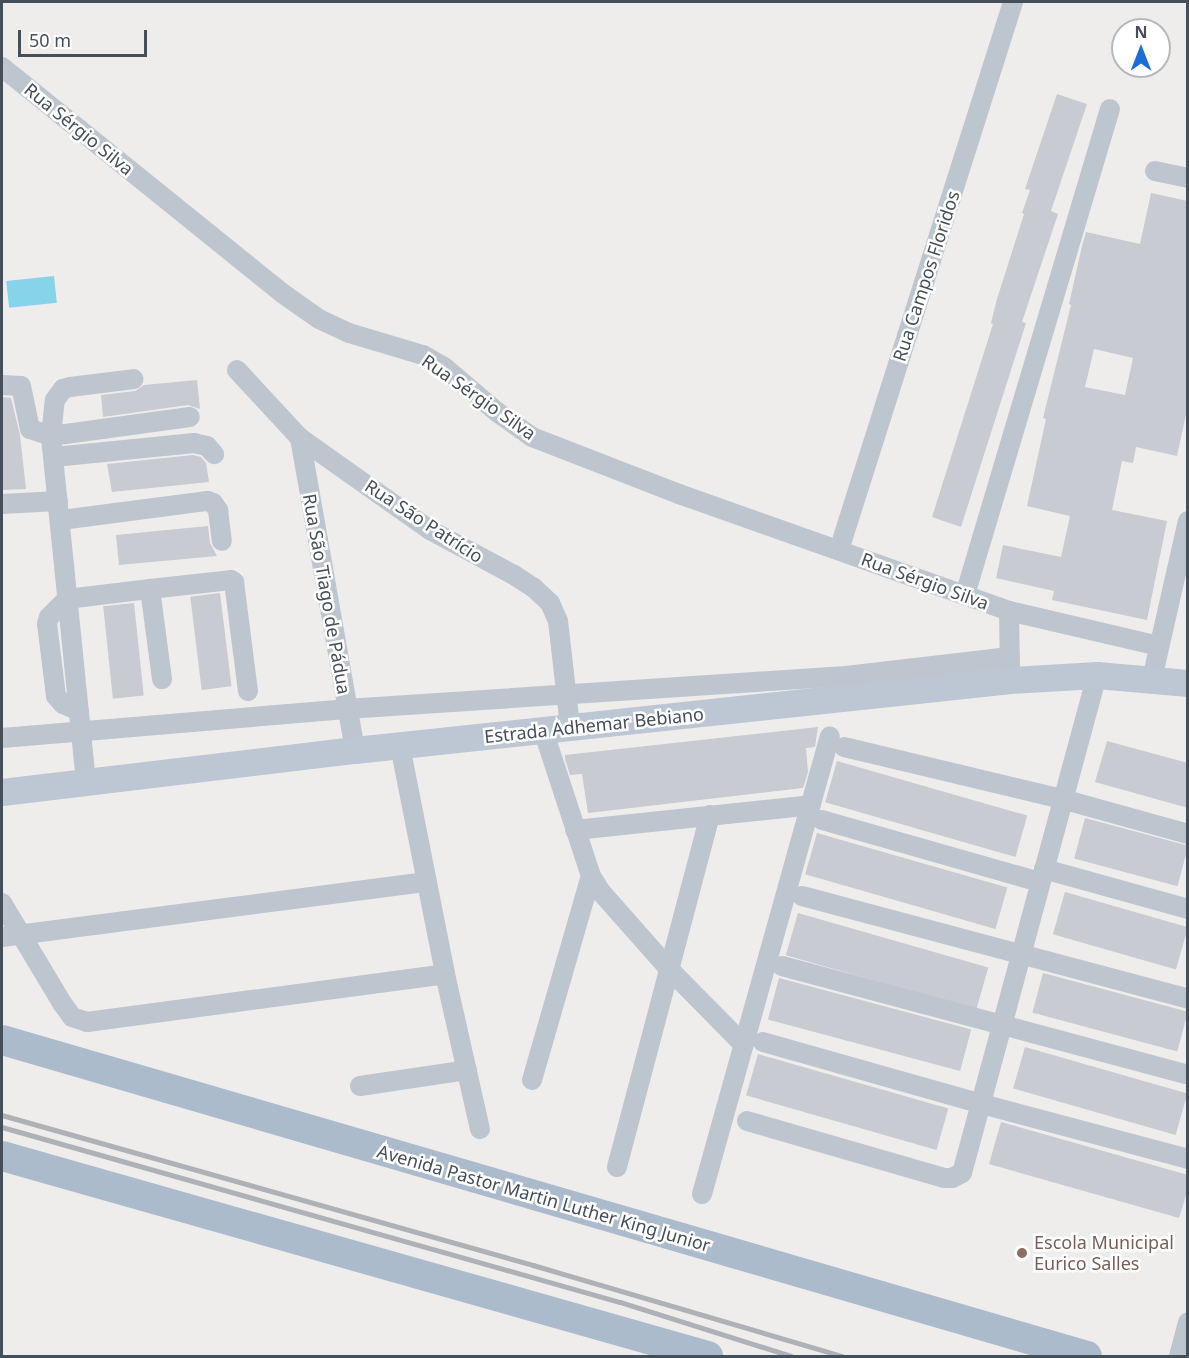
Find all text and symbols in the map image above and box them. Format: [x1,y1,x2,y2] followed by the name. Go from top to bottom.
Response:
[21,18,150,56] scale bar
[1111,18,1171,78] north arrow
[1134,21,1148,43] text: N
[29,28,71,52] text: 50 m
[20,78,138,180] street label: Rua Sérgio Silva
[888,188,964,364] street label: Rua Campos Floridos
[418,350,540,444] street label: Rua Sérgio Silva
[361,475,487,567] street label: Rua São Patrício
[299,492,355,696] street label: Rua São Tiago de Pádua
[858,548,992,614] street label: Rua Sérgio Silva
[483,703,705,747] street label: Estrada Adhemar Bebiano
[375,1140,713,1256] street label: Avenida Pastor Martin Luther King Junior
[1034,1232,1174,1274] place label: Escola Municipal Eurico Salles
[1015,1246,1029,1260] marker: Escola Municipal Eurico Salles

